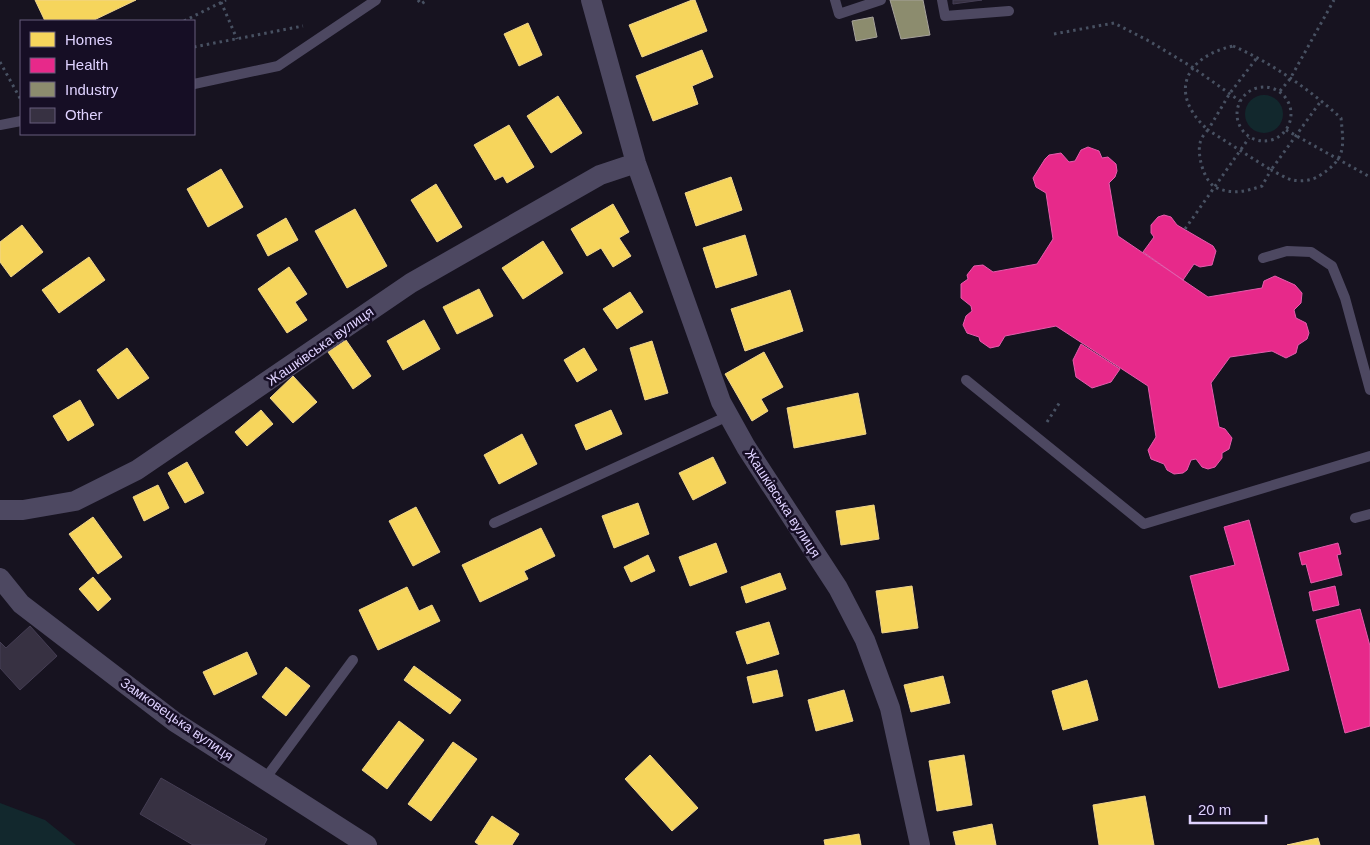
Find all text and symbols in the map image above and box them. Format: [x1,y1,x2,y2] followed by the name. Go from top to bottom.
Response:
[20,20,195,135] legend
[65,31,113,48] text: Homes
[65,56,108,73] text: Health
[65,81,119,98] text: Industry
[65,106,103,123] text: Other
[264,303,376,389] street label: Жашківська вулиця
[742,446,824,560] street label: Жашківська вулиця
[118,674,236,764] street label: Замковецька вулиця
[1190,792,1266,824] scale bar
[1198,801,1231,818] text: 20 m

